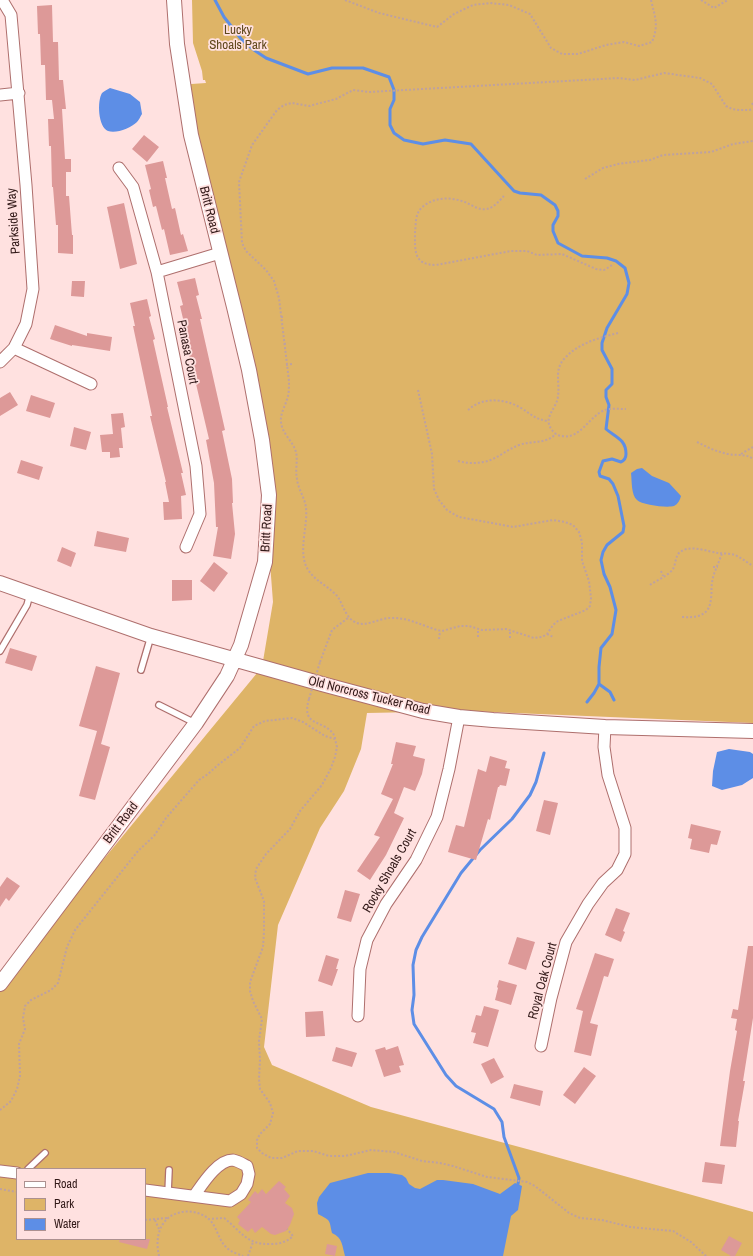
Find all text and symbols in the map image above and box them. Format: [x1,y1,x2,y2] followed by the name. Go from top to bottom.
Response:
[209,23,267,54] park label: Lucky Shoals Park
[196,185,222,235] street label: Britt Road
[4,188,24,254] street label: Parkside Way
[173,319,201,385] street label: Panasa Court
[258,504,276,552] street label: Britt Road
[306,673,432,719] street label: Old Norcross Tucker Road
[100,799,142,847] street label: Britt Road
[360,826,420,916] street label: Rocky Shoals Court
[525,941,561,1021] street label: Royal Oak Court
[16,1168,146,1240] legend
[54,1176,78,1192] text: Road
[54,1196,74,1212] text: Park
[54,1216,80,1232] text: Water

